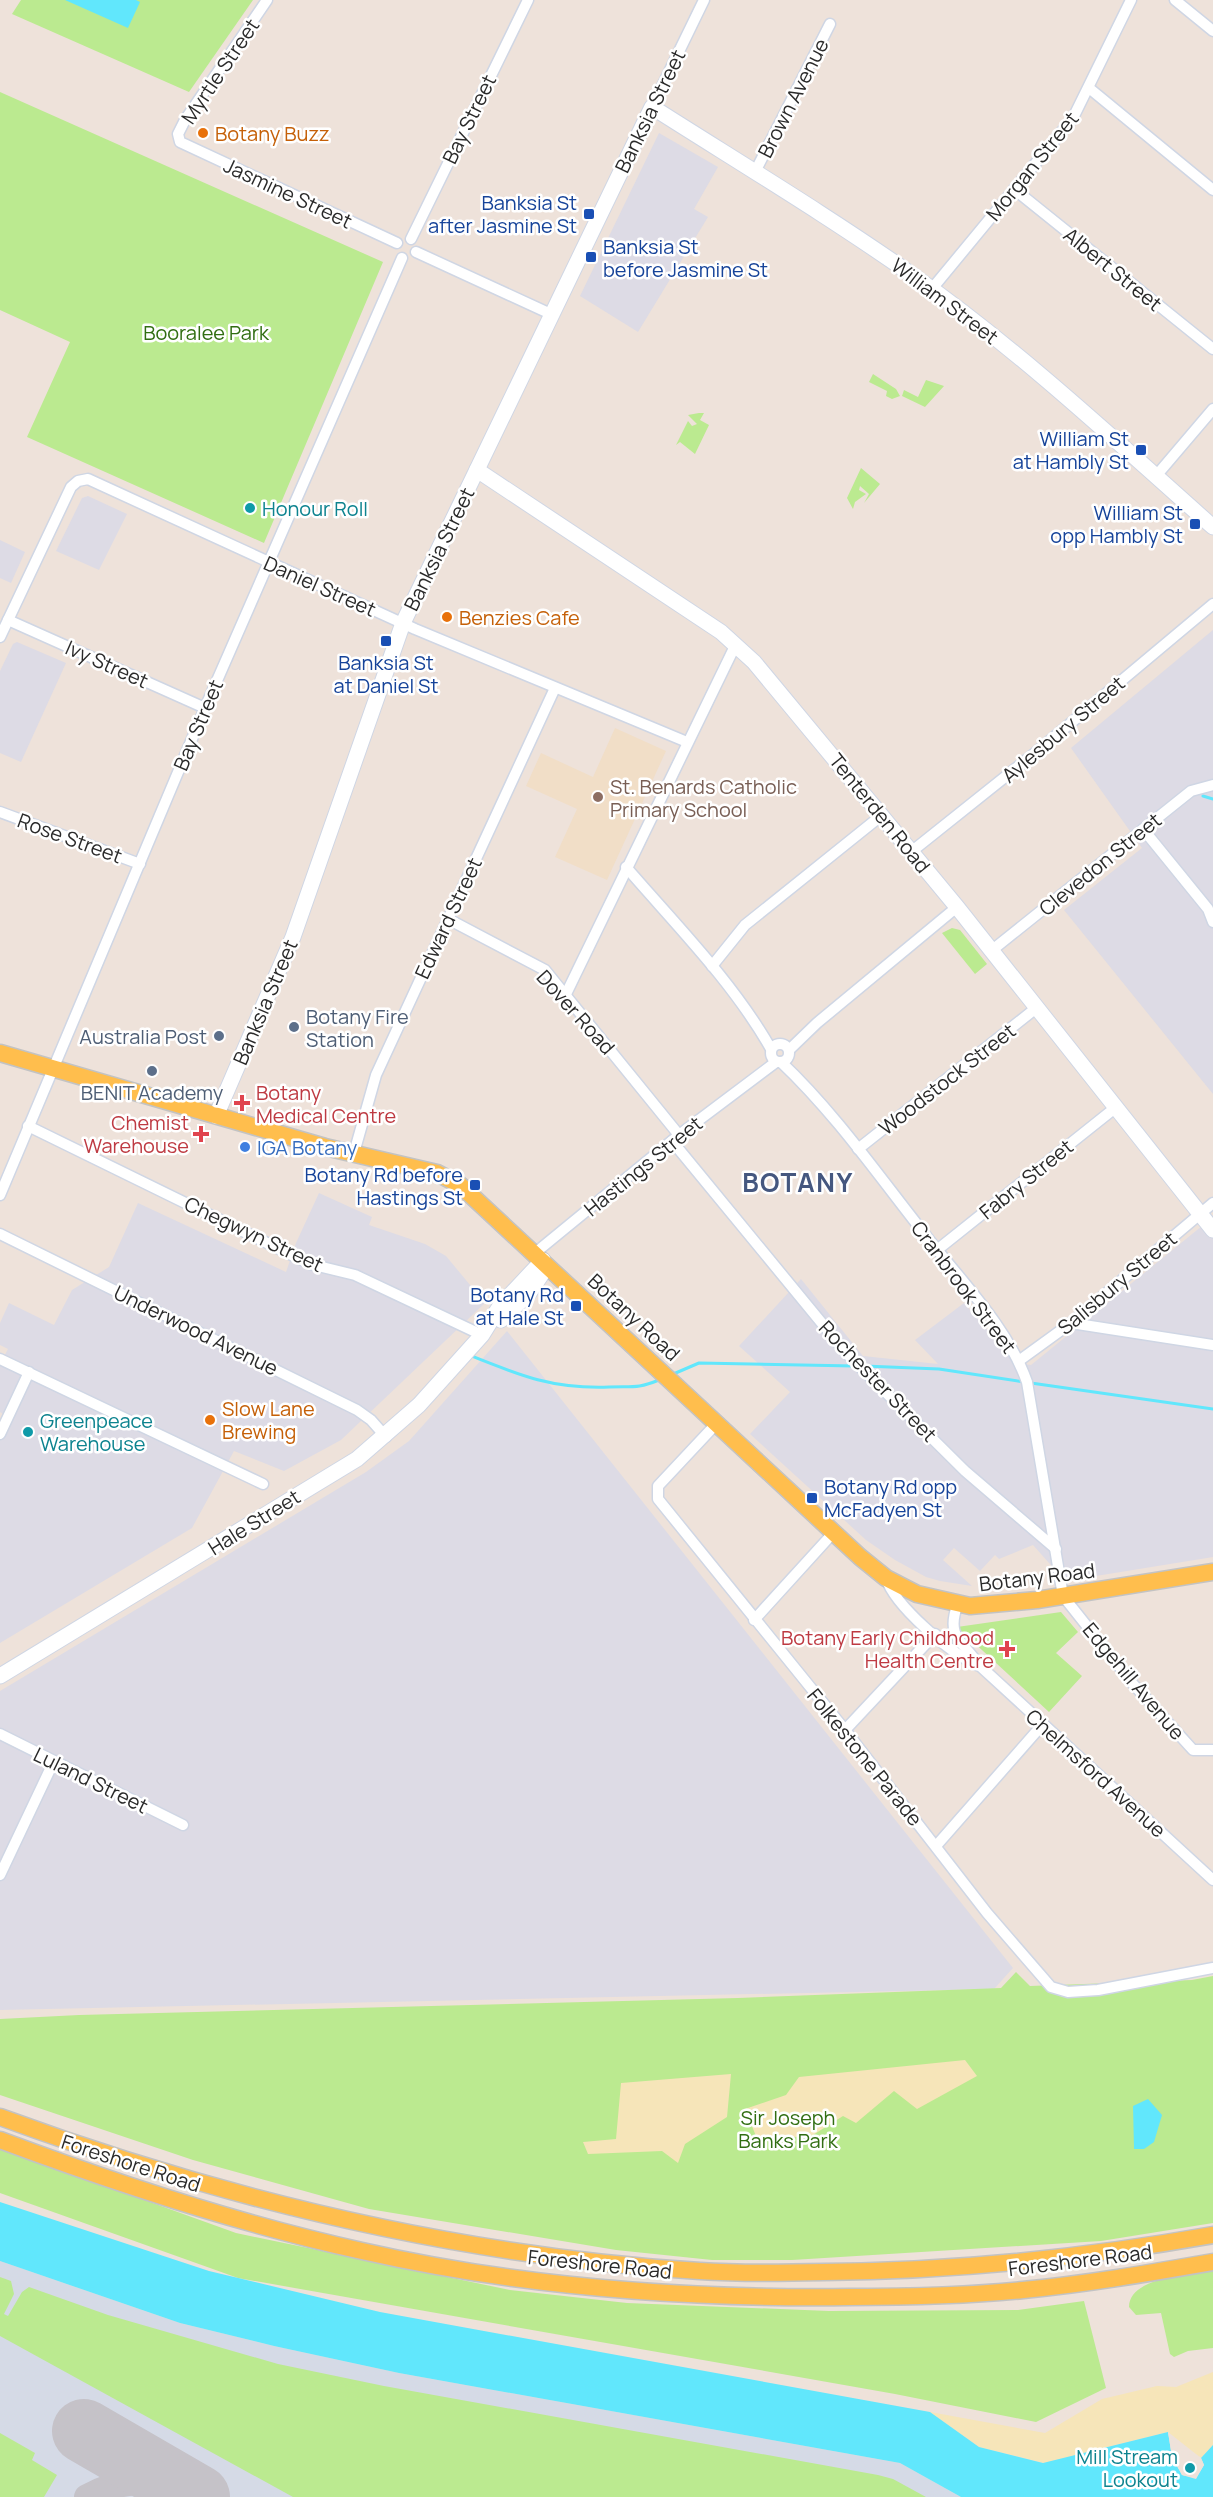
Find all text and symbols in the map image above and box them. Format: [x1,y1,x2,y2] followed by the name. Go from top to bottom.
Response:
[175,13,265,129] street label: Myrtle Street
[751,34,835,162] street label: Brown Avenue
[608,45,692,177] street label: Banksia Street
[436,70,502,168] street label: Bay Street
[980,106,1084,226] street label: Morgan Street
[215,120,330,147] place label: Botany Buzz
[196,126,210,140] marker: Botany Buzz
[219,151,357,235] street label: Jasmine Street
[428,189,577,239] place label: Banksia St after Jasmine St
[582,207,596,221] marker: Banksia St after Jasmine St
[1058,221,1168,317] street label: Albert Street
[603,233,768,283] place label: Banksia St before Jasmine St
[584,250,598,264] marker: Banksia St before Jasmine St
[886,252,1004,350] street label: William Street
[143,319,270,346] park label: Booralee Park
[1013,425,1129,475] place label: William St at Hambly St
[1134,443,1148,457] marker: William St at Hambly St
[397,483,481,615] street label: Banksia Street
[262,495,368,522] place label: Honour Roll
[1050,499,1183,549] place label: William St opp Hambly St
[243,501,257,515] marker: Honour Roll
[1188,517,1202,531] marker: William St opp Hambly St
[260,549,380,623] street label: Daniel Street
[459,604,580,631] place label: Benzies Cafe
[440,610,454,624] marker: Benzies Cafe
[61,634,153,694] street label: Ivy Street
[379,634,393,648] marker: Banksia St at Daniel St
[334,649,438,699] place label: Banksia St at Daniel St
[996,669,1130,789] street label: Aylesbury Street
[167,676,229,774] street label: Bay Street
[823,748,937,878] street label: Tenterden Road
[610,773,797,823] place label: St. Benards Catholic Primary School
[591,790,605,804] marker: St. Benards Catholic Primary School
[1033,806,1167,922] street label: Clevedon Street
[14,807,126,869] street label: Rose Street
[408,853,488,983] street label: Edward Street
[226,935,304,1069] street label: Banksia Street
[531,964,621,1060] street label: Dover Road
[306,1003,409,1053] place label: Botany Fire Station
[873,1017,1021,1141] street label: Woodstock Street
[287,1020,301,1034] marker: Botany Fire Station
[79,1023,207,1050] place label: Australia Post
[212,1029,226,1043] marker: Australia Post
[145,1064,159,1078] marker: BENIT Academy
[81,1079,224,1106] place label: BENIT Academy
[256,1079,396,1129] place label: Botany Medical Centre
[233,1094,251,1112] marker: Botany Medical Centre
[84,1109,189,1159] place label: Chemist Warehouse
[578,1110,708,1222] street label: Hastings Street
[194,1127,208,1141] marker: Chemist Warehouse
[974,1133,1078,1225] street label: Fabry Street
[257,1134,358,1161] place label: IGA Botany
[238,1140,252,1154] marker: IGA Botany
[305,1161,463,1211] place label: Botany Rd before Hastings St
[742,1164,854,1200] district label: BOTANY
[468,1178,482,1192] marker: Botany Rd before Hastings St
[180,1190,328,1278] street label: Chegwyn Street
[905,1215,1023,1359] street label: Cranbrook Street
[1052,1225,1182,1341] street label: Salisbury Street
[582,1267,686,1367] street label: Botany Road
[109,1279,283,1381] street label: Underwood Avenue
[470,1281,564,1331] place label: Botany Rd at Hale St
[569,1299,583,1313] marker: Botany Rd at Hale St
[813,1314,943,1448] street label: Rochester Street
[222,1395,315,1445] place label: Slow Lane Brewing
[40,1407,153,1457] place label: Greenpeace Warehouse
[203,1413,217,1427] marker: Slow Lane Brewing
[21,1425,35,1439] marker: Greenpeace Warehouse
[824,1473,957,1523] place label: Botany Rd opp McFadyen St
[203,1483,305,1561] street label: Hale Street
[805,1491,819,1505] marker: Botany Rd opp McFadyen St
[977,1556,1097,1598] street label: Botany Road
[1077,1617,1191,1745] street label: Edgehill Avenue
[781,1624,994,1674] place label: Botany Early Childhood Health Centre
[998,1640,1016,1658] marker: Botany Early Childhood Health Centre
[801,1683,929,1831] street label: Folkestone Parade
[1020,1703,1172,1843] street label: Chelmsford Avenue
[29,1741,153,1819] street label: Luland Street
[738,2104,839,2154] park label: Sir Joseph Banks Park
[58,2128,204,2198] street label: Foreshore Road
[1007,2238,1153,2282] street label: Foreshore Road
[527,2243,673,2285] street label: Foreshore Road
[1076,2443,1178,2493] place label: Mill Stream Lookout
[1183,2461,1197,2475] marker: Mill Stream Lookout

